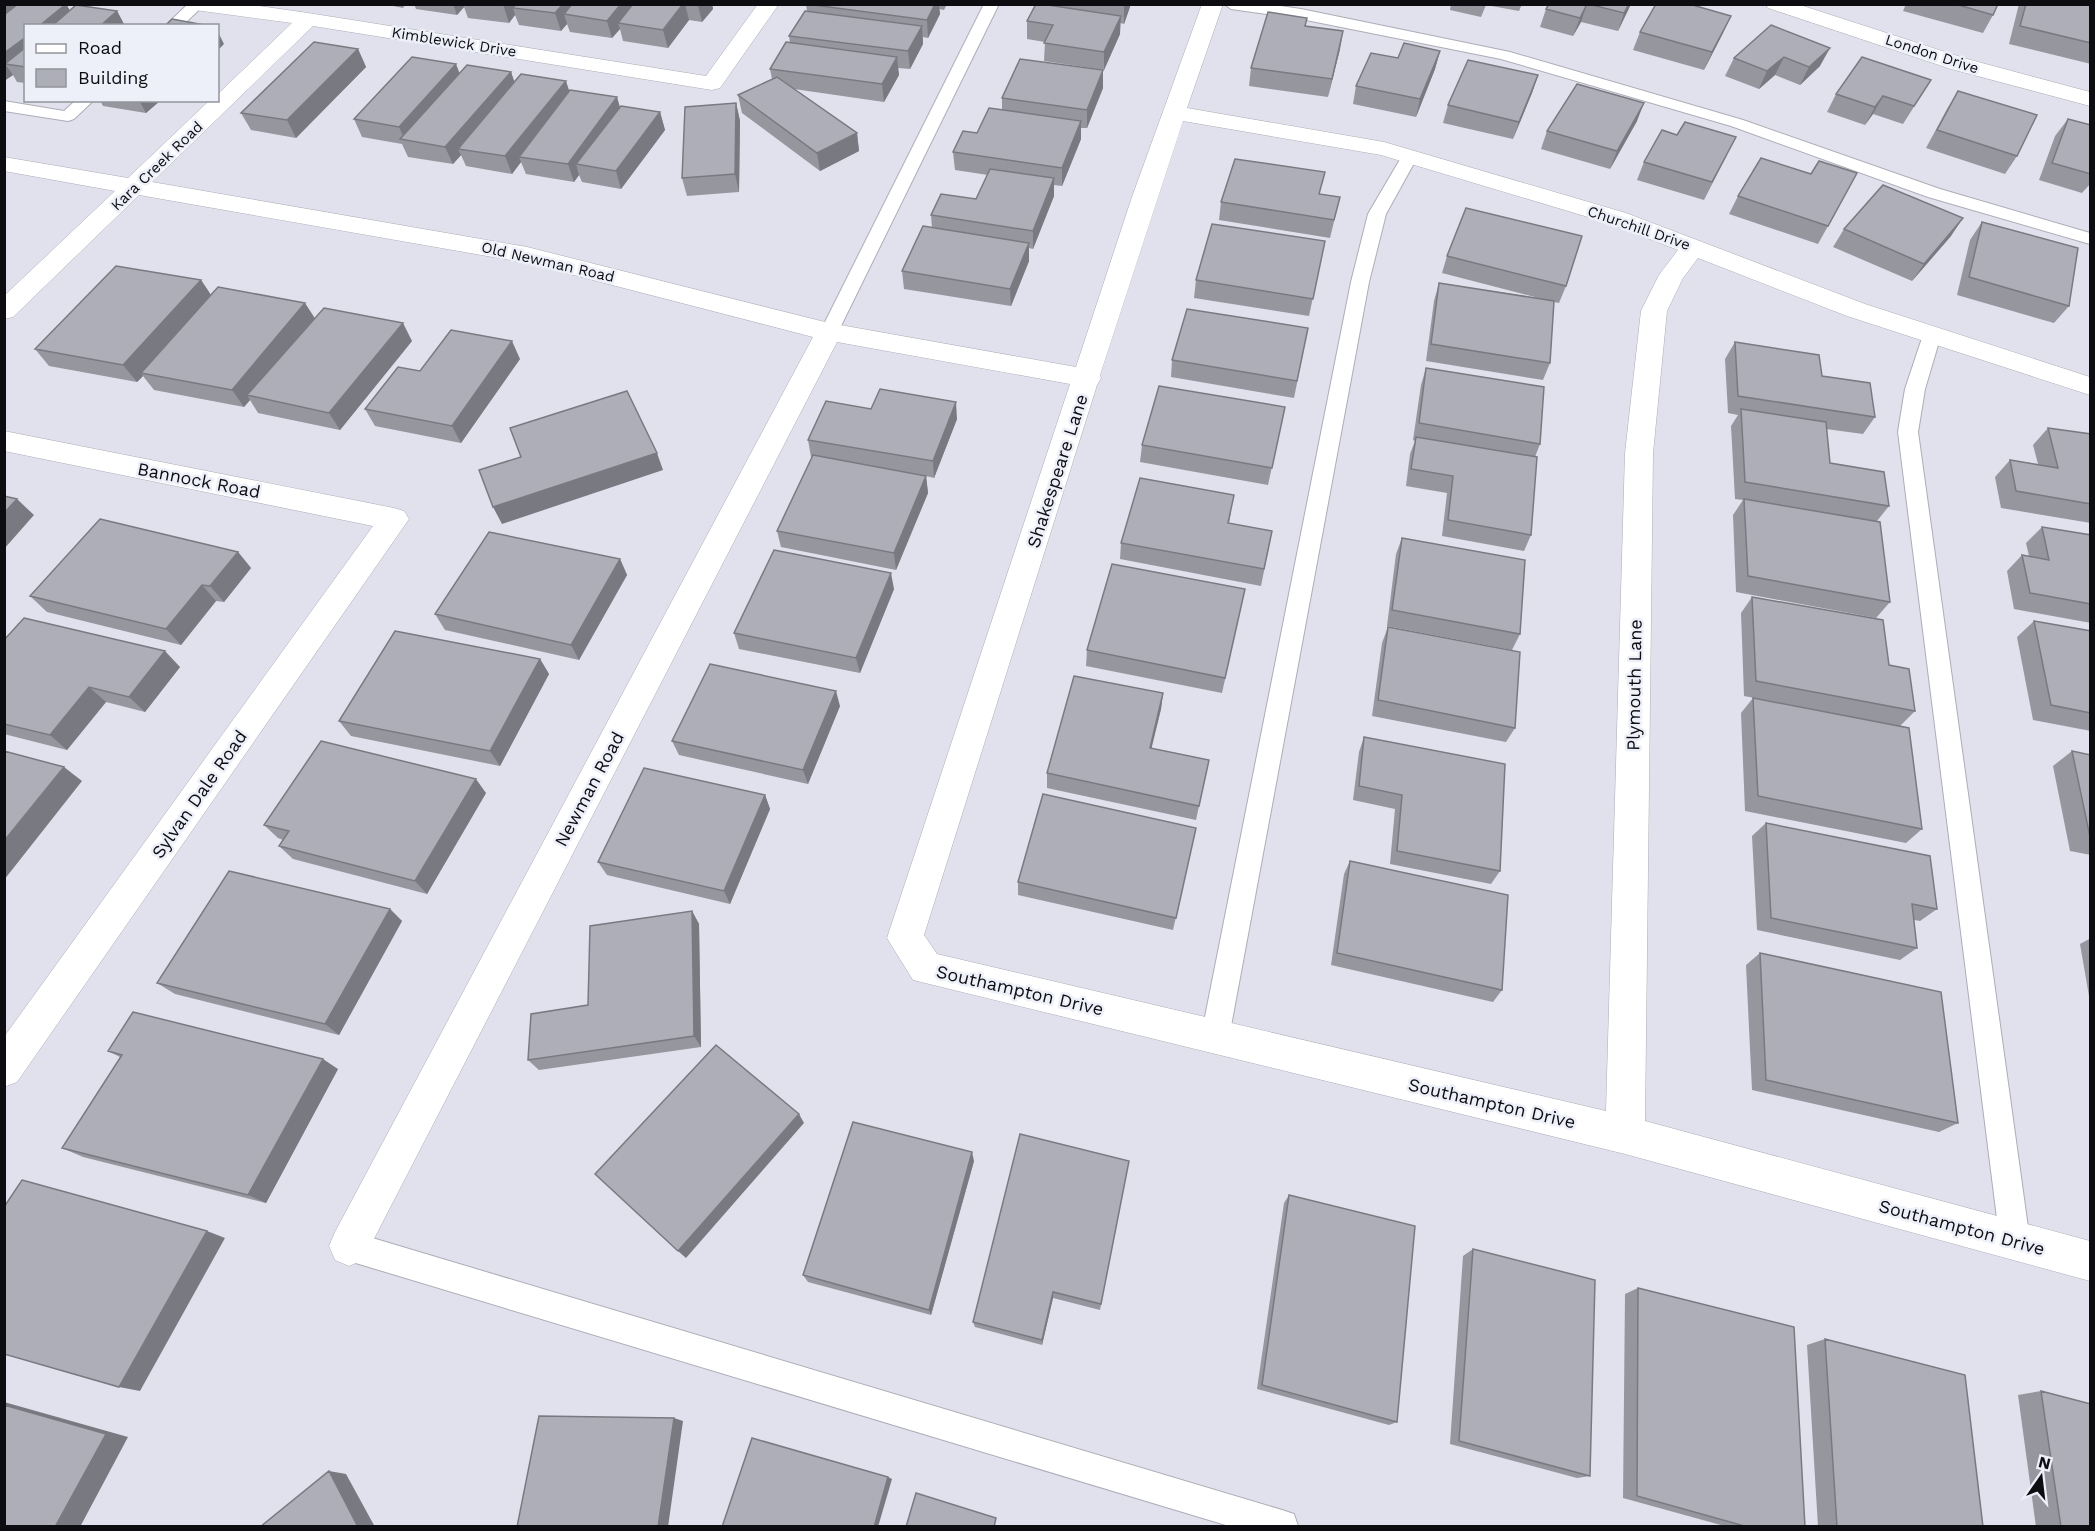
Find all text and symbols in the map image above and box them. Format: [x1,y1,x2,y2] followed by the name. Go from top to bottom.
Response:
[390,23,518,61] street label: Kimblewick Drive
[24,24,219,102] legend
[1883,30,1981,78] street label: London Drive
[78,37,122,58] text: Road
[78,67,148,88] text: Building
[107,118,207,214] street label: Kara Creek Road
[1585,202,1693,254] street label: Churchill Drive
[480,238,616,286] street label: Old Newman Road
[1022,391,1092,551] street label: Shakespeare Lane
[136,458,262,502] street label: Bannock Road
[1622,619,1646,751] street label: Plymouth Lane
[147,726,251,862] street label: Sylvan Dale Road
[550,728,628,850] street label: Newman Road
[934,961,1106,1019] street label: Southampton Drive
[1406,1074,1578,1132] street label: Southampton Drive
[1877,1195,2047,1259] street label: Southampton Drive
[2011,1447,2071,1507] north arrow
[2036,1452,2053,1474] text: N

